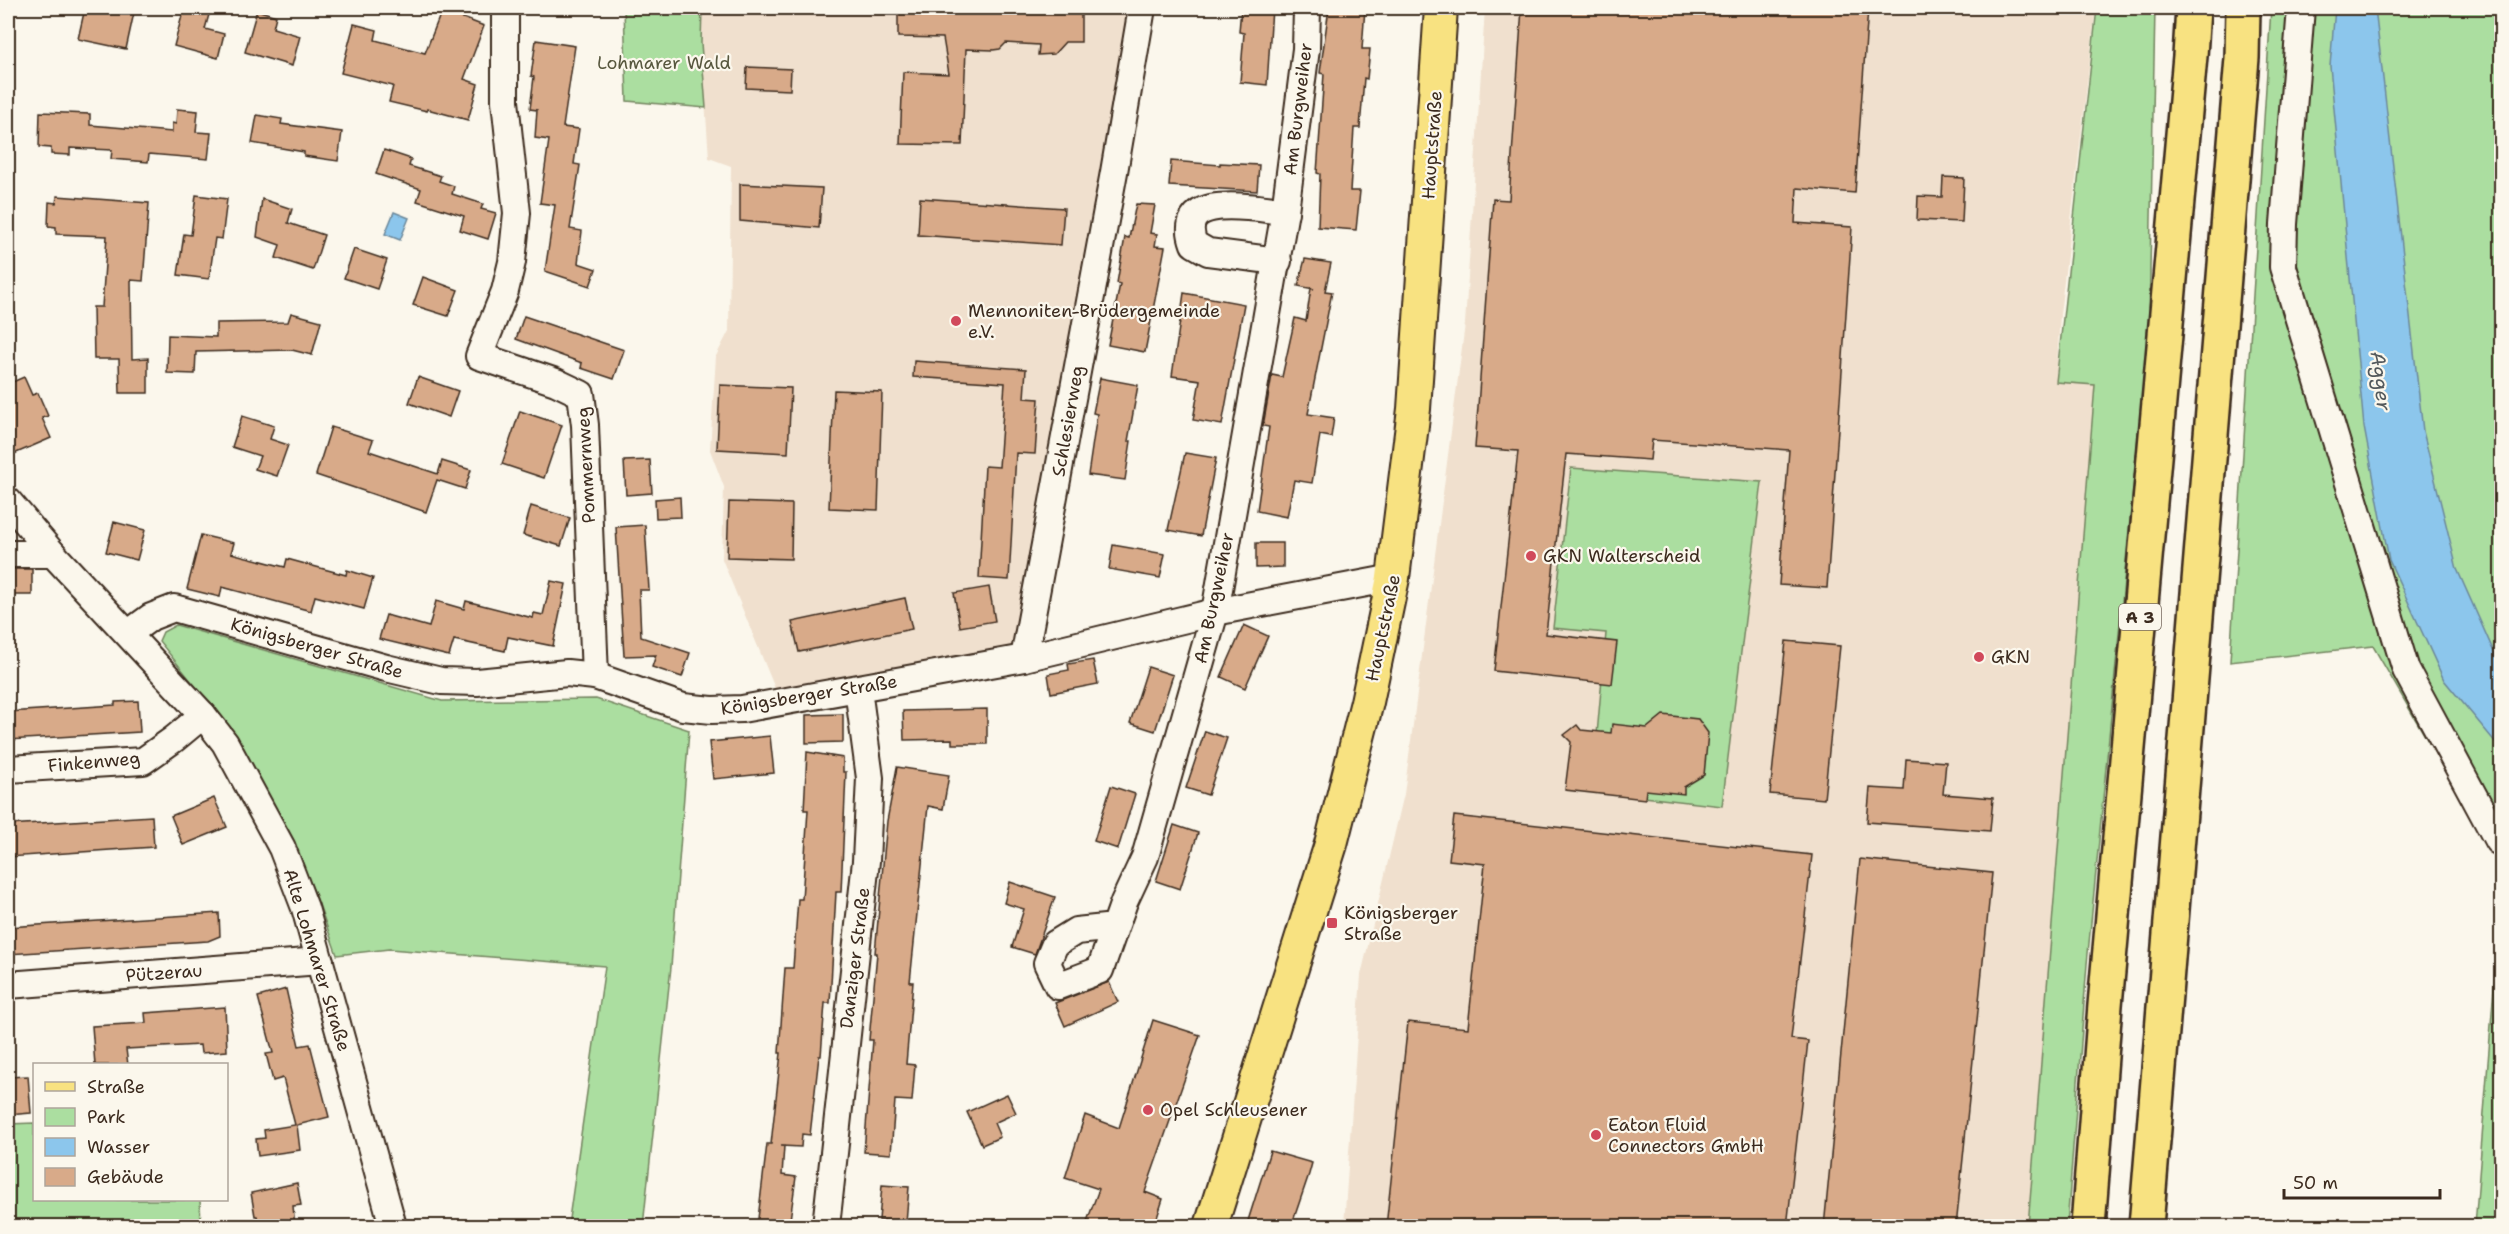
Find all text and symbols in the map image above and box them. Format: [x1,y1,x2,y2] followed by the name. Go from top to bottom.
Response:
[1278,41,1318,177] street label: Am Burgweiher
[597,51,731,75] park label: Lohmarer Wald
[1416,90,1448,200] street label: Hauptstraße
[968,299,1220,344] place label: Mennoniten-Brüdergemeinde e.V.
[949,314,963,328] marker: Mennoniten-Brüdergemeinde e.V.
[2364,350,2398,413] water label: Agger
[1046,363,1090,479] street label: Schlesierweg
[571,406,601,524] street label: Pommernweg
[1188,530,1240,666] street label: Am Burgweiher
[1543,544,1700,568] place label: GKN Walterscheid
[1524,549,1538,563] marker: GKN Walterscheid
[1360,572,1406,684] street label: Hauptstraße
[2119,604,2161,630] road number: A 3
[228,612,406,684] street label: Königsberger Straße
[1991,645,2030,669] place label: GKN
[1972,650,1986,664] marker: GKN
[719,669,899,721] street label: Königsberger Straße
[47,746,141,778] street label: Finkenweg
[278,866,356,1054] street label: Alte Lohmarer Straße
[834,886,876,1030] street label: Danziger Straße
[1344,901,1458,946] place label: Königsberger Straße
[1325,916,1339,930] marker: Königsberger Straße
[125,958,203,988] street label: Pützerau
[33,1063,228,1201] legend
[87,1075,145,1099] text: Straße
[1160,1098,1308,1122] place label: Opel Schleusener
[1141,1103,1155,1117] marker: Opel Schleusener
[87,1105,126,1129] text: Park
[1608,1113,1764,1158] place label: Eaton Fluid Connectors GmbH
[1589,1128,1603,1142] marker: Eaton Fluid Connectors GmbH
[87,1135,150,1159] text: Wasser
[2284,1162,2440,1200] scale bar
[87,1165,164,1189] text: Gebäude
[2293,1171,2338,1195] text: 50 m

